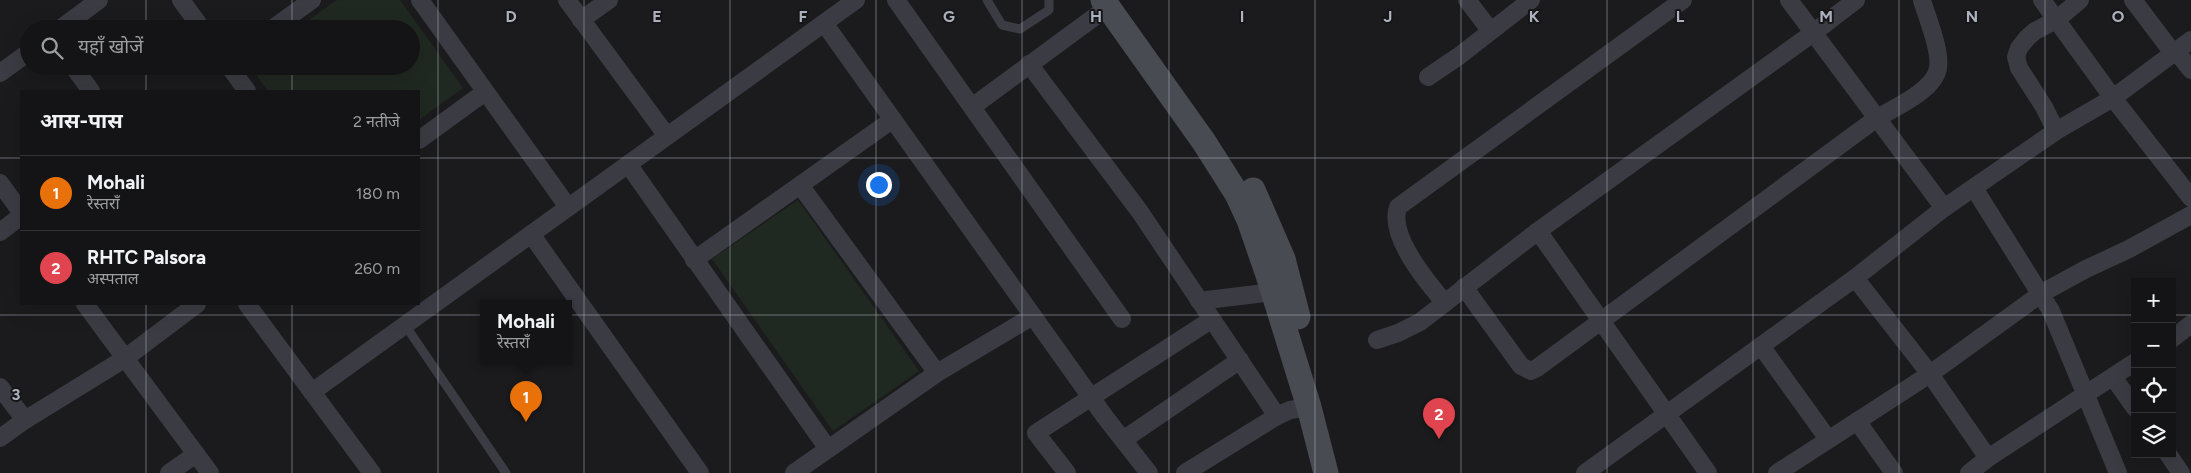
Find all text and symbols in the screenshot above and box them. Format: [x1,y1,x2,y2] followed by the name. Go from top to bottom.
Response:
[505,7,517,26] text: D
[652,7,662,26] text: E
[799,7,808,26] text: F
[943,7,955,26] text: G
[1090,7,1102,26] text: H
[1240,7,1244,26] text: I
[1384,7,1392,26] text: J
[1529,7,1540,26] text: K
[1676,7,1685,26] text: L
[1819,7,1833,26] text: M
[1966,7,1978,26] text: N
[2112,7,2125,26] text: O
[20,20,420,75] search box
[38,34,66,62] icon: search
[78,35,143,58] text: यहाँ खोजें
[40,108,123,133] text: आस-पास
[353,112,400,131] text: 2 नतीजे
[87,171,145,194] text: Mohali
[866,172,892,198] your location
[53,184,59,203] text: 1
[356,184,400,203] text: 180 m
[87,194,120,213] text: रेस्तराँ
[87,246,206,269] text: RHTC Palsora
[51,259,61,278] text: 2
[354,259,400,278] text: 260 m
[87,269,139,288] text: अस्पताल
[2131,278,2176,458] map controls
[2131,278,2176,323] button: +
[480,300,572,365] popup
[497,310,555,333] text: Mohali
[2131,323,2176,368] button: −
[497,333,530,352] text: रेस्तराँ
[2131,368,2176,413] button: locate
[510,381,542,422] pin: 1
[12,385,21,404] text: 3
[1423,398,1455,439] pin: 2
[2131,413,2176,458] button: layers

